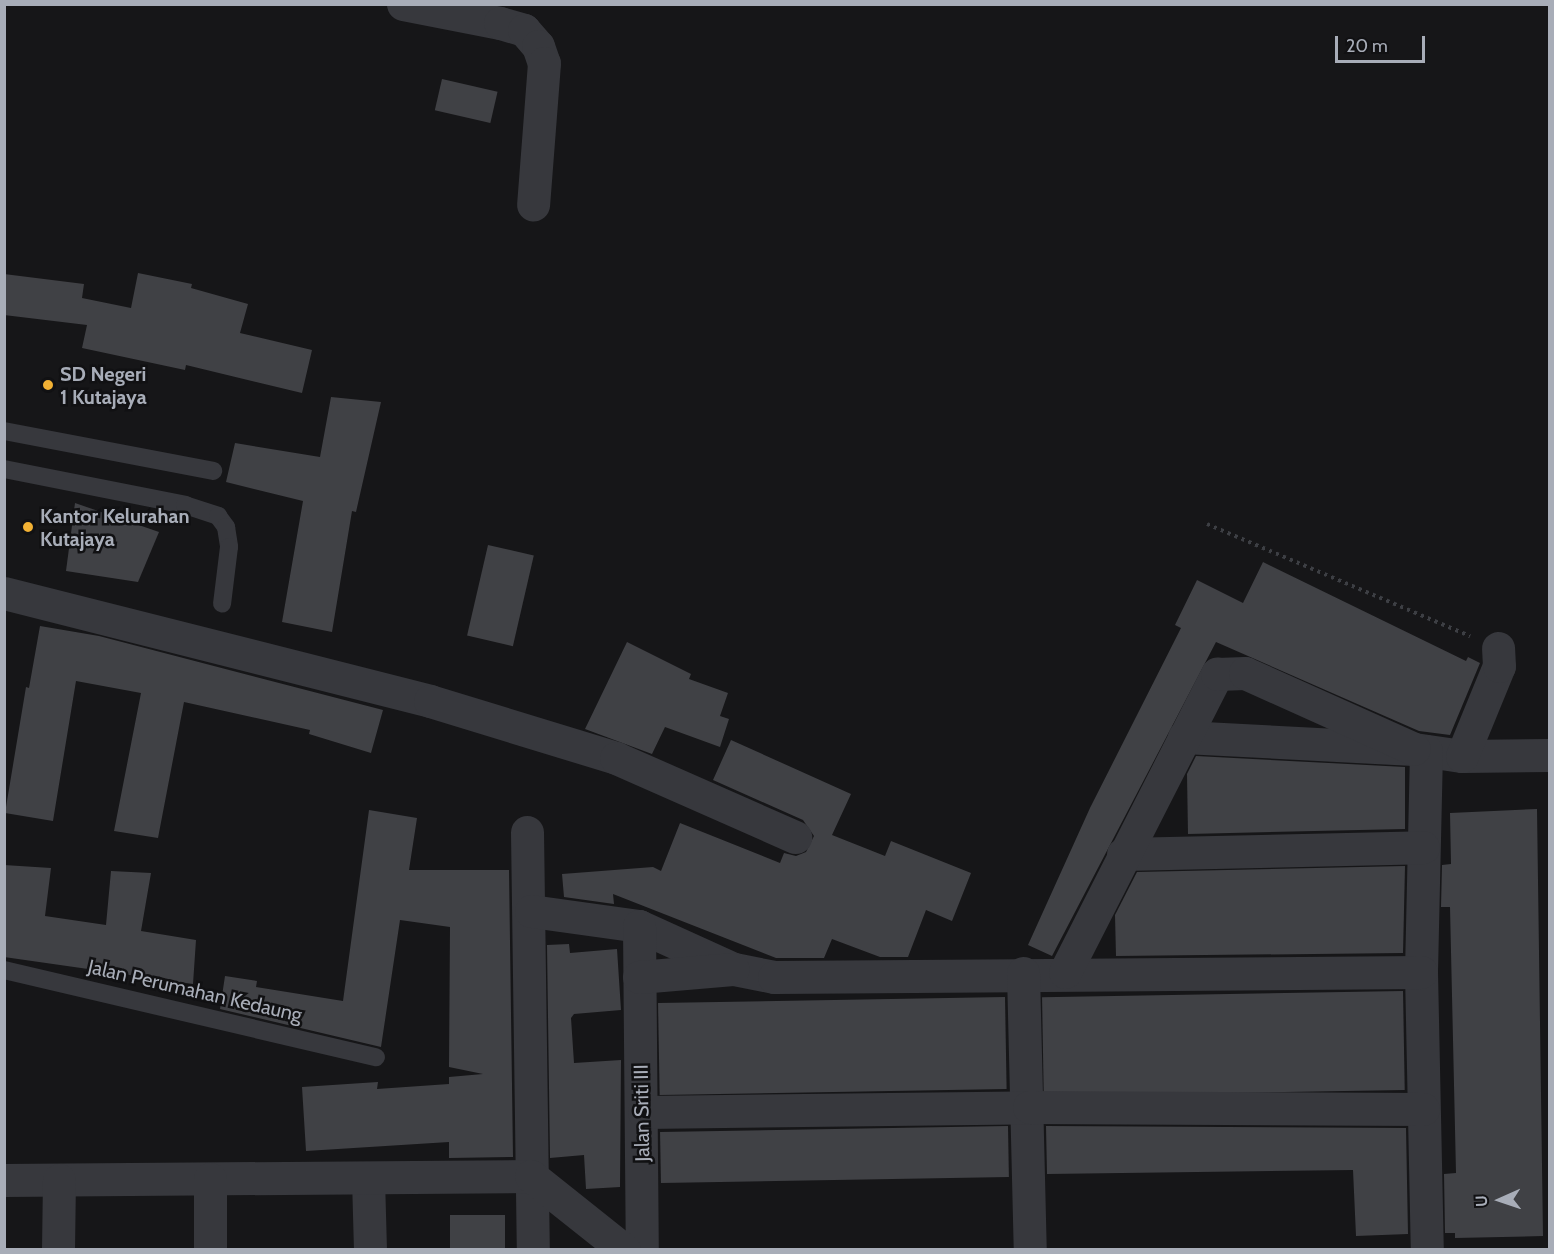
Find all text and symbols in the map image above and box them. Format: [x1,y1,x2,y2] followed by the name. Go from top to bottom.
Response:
[1338,24,1428,62] scale bar
[1346,35,1388,57] text: 20 m
[60,362,147,409] place label: SD Negeri 1 Kutajaya
[41,378,55,392] marker: SD Negeri 1 Kutajaya
[40,504,189,551] place label: Kantor Kelurahan Kutajaya
[21,520,35,534] marker: Kantor Kelurahan Kutajaya
[86,955,304,1027] street label: Jalan Perumahan Kedaung
[629,1064,655,1162] street label: Jalan Sriti III
[1470,1170,1530,1230] north arrow
[1472,1195,1491,1207] text: U

